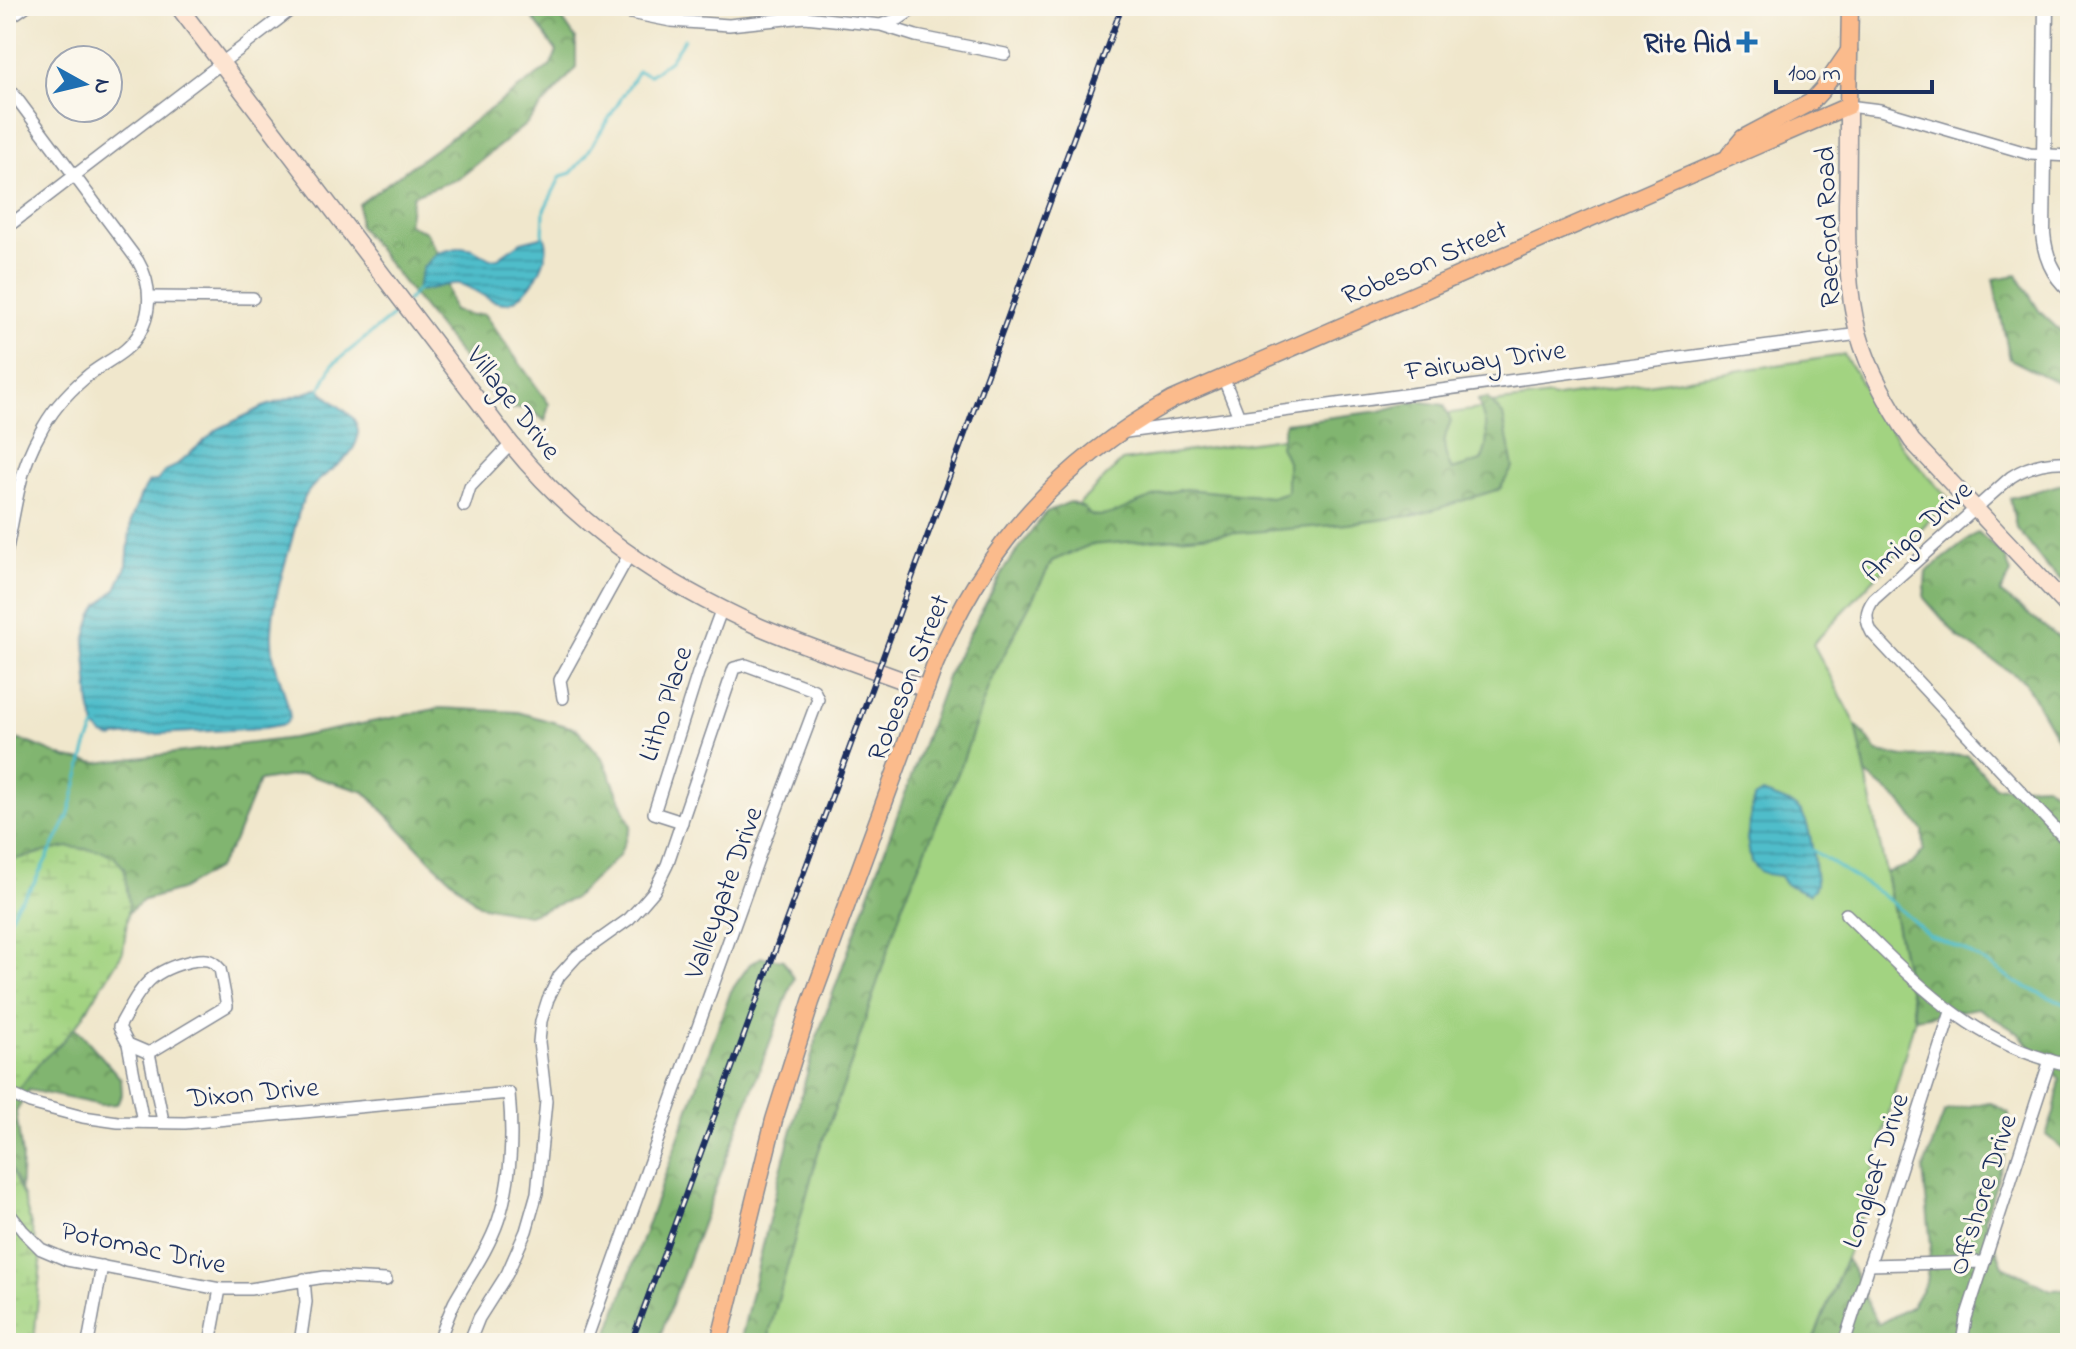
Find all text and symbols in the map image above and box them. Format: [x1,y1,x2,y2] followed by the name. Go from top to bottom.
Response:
[1643,25,1731,66] place label: Rite Aid
[1738,33,1756,51] marker: Rite Aid
[44,44,124,124] north arrow
[1776,44,1932,94] scale bar
[1788,57,1841,92] text: 100 m
[84,77,118,96] text: N
[1806,145,1853,308] street label: Raeford Road
[1336,211,1515,318] street label: Robeson Street
[1402,331,1569,394] street label: Fairway Drive
[454,338,570,470] street label: Village Drive
[1854,471,1983,594] street label: Amigo Drive
[858,589,962,768] street label: Robeson Street
[629,641,705,767] street label: Litho Place
[675,801,776,986] street label: Valleygate Drive
[185,1068,321,1121] street label: Dixon Drive
[1833,1088,1922,1254] street label: Longleaf Drive
[1939,1109,2030,1281] street label: Offshore Drive
[57,1212,230,1287] street label: Potomac Drive

